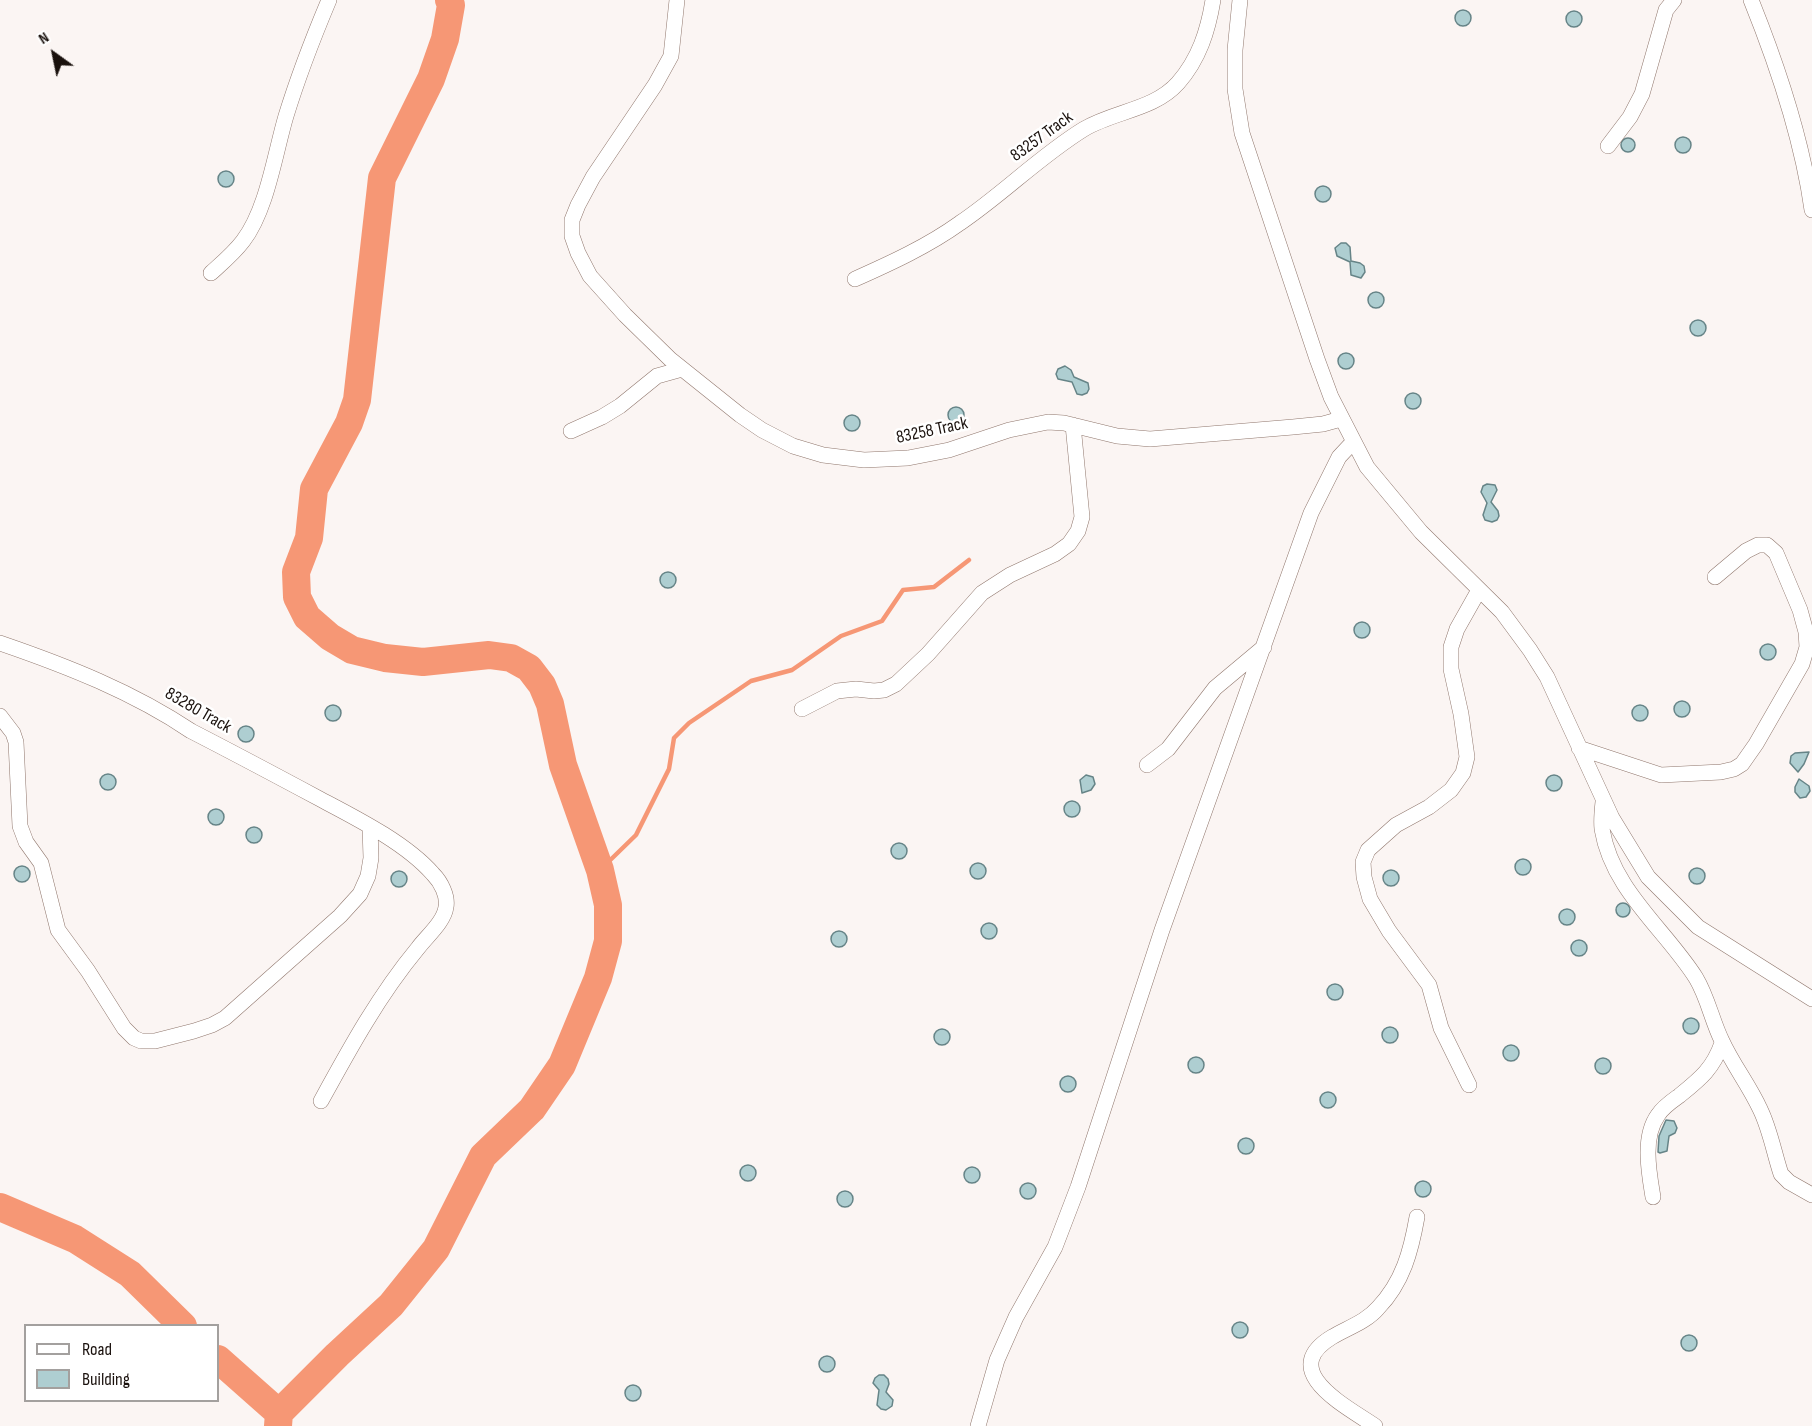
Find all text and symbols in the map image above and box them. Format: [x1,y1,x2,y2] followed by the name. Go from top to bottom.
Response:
[24,24,84,84] north arrow
[35,28,53,49] text: N
[1007,107,1077,167] street label: 83257 Track
[894,413,970,449] street label: 83258 Track
[161,683,235,739] street label: 83280 Track
[24,1324,219,1402] legend
[82,1339,112,1360] text: Road
[82,1369,130,1390] text: Building

